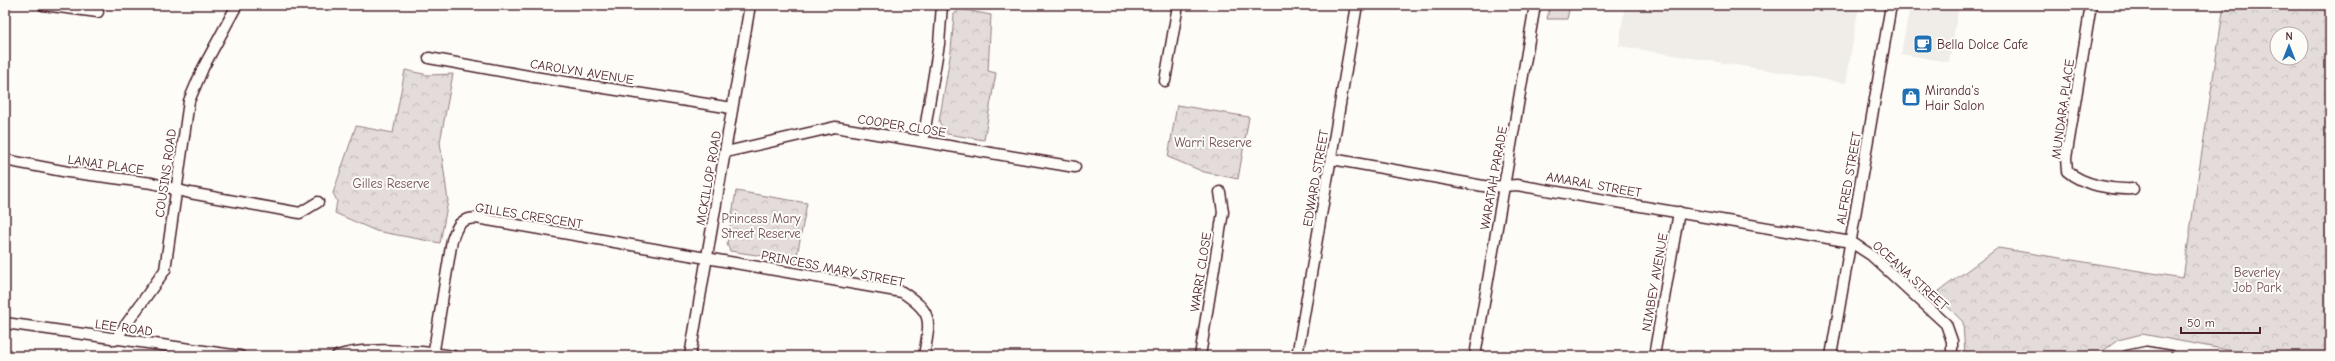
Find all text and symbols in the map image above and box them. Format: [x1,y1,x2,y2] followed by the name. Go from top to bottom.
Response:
[2269,26,2309,66] north arrow
[2285,30,2293,43] text: N
[1912,33,1934,55] cafe icon: Bella Dolce Cafe
[1937,37,2028,52] place label: Bella Dolce Cafe
[529,56,635,87] street label: CAROLYN AVENUE
[2048,58,2077,160] street label: MUNDARA PLACE
[1925,83,1984,113] place label: Miranda's Hair Salon
[1900,86,1922,108] shop icon: Miranda's Hair Salon
[857,111,947,140] street label: COOPER CLOSE
[1477,125,1510,231] street label: WARATAH PARADE
[152,128,179,218] street label: COUSINS ROAD
[1300,128,1331,228] street label: EDWARD STREET
[693,130,724,226] street label: MCKILLOP ROAD
[1833,130,1864,226] street label: ALFRED STREET
[1174,135,1252,150] park label: Warri Reserve
[67,152,145,177] street label: LANAI PLACE
[1545,169,1643,200] street label: AMARAL STREET
[352,176,430,191] park label: Gilles Reserve
[474,200,584,231] street label: GILLES CRESCENT
[721,211,801,241] park label: Princess Mary Street Reserve
[1187,231,1214,313] street label: WARRI CLOSE
[1638,232,1671,332] street label: NIMBEY AVENUE
[1870,238,1952,313] street label: OCEANA STREET
[760,247,906,290] street label: PRINCESS MARY STREET
[2232,265,2282,295] park label: Beverley Job Park
[2181,309,2260,335] scale bar
[94,316,154,339] street label: LEE ROAD
[2187,316,2215,330] text: 50 m

